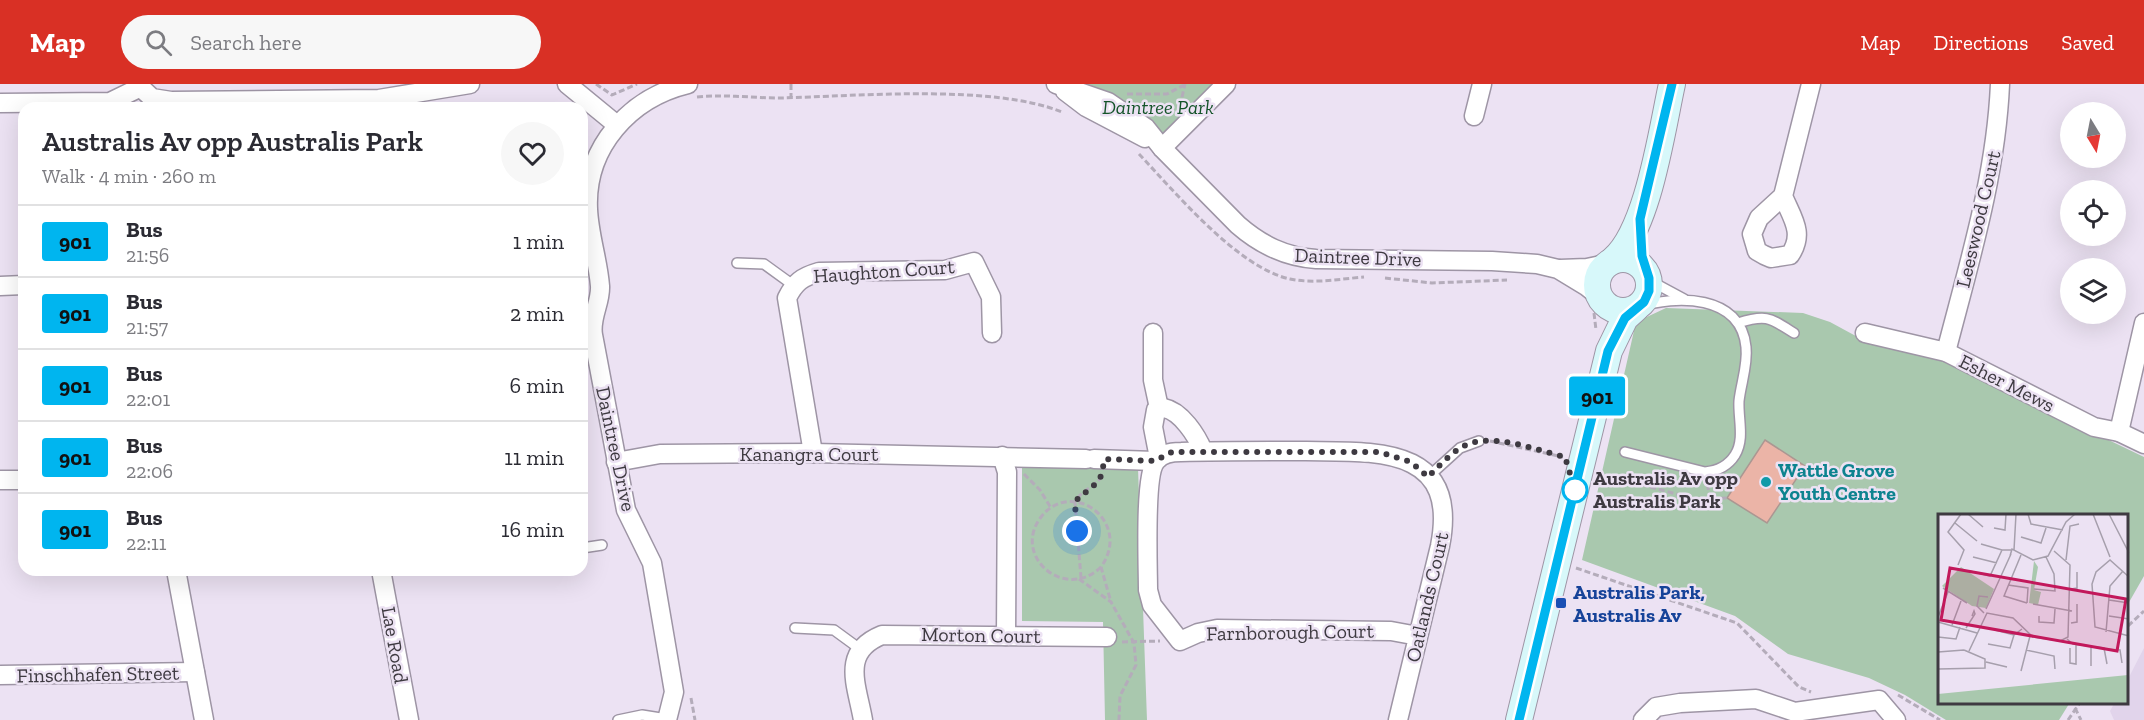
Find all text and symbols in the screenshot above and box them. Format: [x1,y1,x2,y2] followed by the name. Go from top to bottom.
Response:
[121,15,541,69] search box
[30,26,85,59] text: Map
[142,26,175,59] icon: search
[190,29,302,56] text: Search here
[1861,30,1901,55] text: Map
[1934,30,2028,55] text: Directions
[2061,30,2114,55] text: Saved
[1102,95,1214,119] park label: Daintree Park
[2060,102,2126,168] north arrow
[2060,102,2126,324] map controls
[501,122,564,185] button: heart
[42,125,423,158] text: Australis Av opp Australis Park
[1951,148,2006,290] street label: Leeswood Court
[42,164,216,188] text: Walk · 4 min · 260 m
[2060,180,2126,246] button: locate
[126,216,163,243] text: Bus
[513,228,564,255] text: 1 min
[59,229,91,254] text: 901
[126,243,169,267] text: 21:56
[1294,243,1422,271] street label: Daintree Drive
[812,254,956,288] street label: Haughton Court
[2060,258,2126,324] button: layers
[126,288,163,315] text: Bus
[510,300,564,327] text: 2 min
[59,301,91,326] text: 901
[126,315,168,339] text: 21:57
[1955,349,2059,417] street label: Esher Mews
[126,360,163,387] text: Bus
[510,372,564,399] text: 6 min
[59,373,91,398] text: 901
[1562,376,1632,416] line badge: 901
[591,384,641,514] street label: Daintree Drive
[1581,384,1613,409] text: 901
[126,387,170,411] text: 22:01
[126,432,163,459] text: Bus
[740,442,879,466] street label: Kanangra Court
[504,444,564,471] text: 11 min
[59,445,91,470] text: 901
[1778,458,1896,505] place label: Wattle Grove Youth Centre
[126,459,173,483] text: 22:06
[1593,466,1738,513] place label: Australis Av opp Australis Park
[1759,475,1773,489] marker: Wattle Grove Youth Centre
[1562,477,1588,503] marker: Australis Av opp Australis Park
[126,504,163,531] text: Bus
[1938,514,2129,705] inset map
[501,516,564,543] text: 16 min
[1062,516,1092,546] your location
[59,517,91,542] text: 901
[1400,529,1454,664] street label: Oatlands Court
[126,531,166,555] text: 22:11
[1573,580,1705,627] place label: Australis Park, Australis Av
[1554,596,1568,610] marker: Australis Park, Australis Av
[376,605,414,685] street label: Lae Road
[1206,619,1375,645] street label: Farnborough Court
[921,622,1042,648] street label: Morton Court
[16,661,180,687] street label: Finschhafen Street

